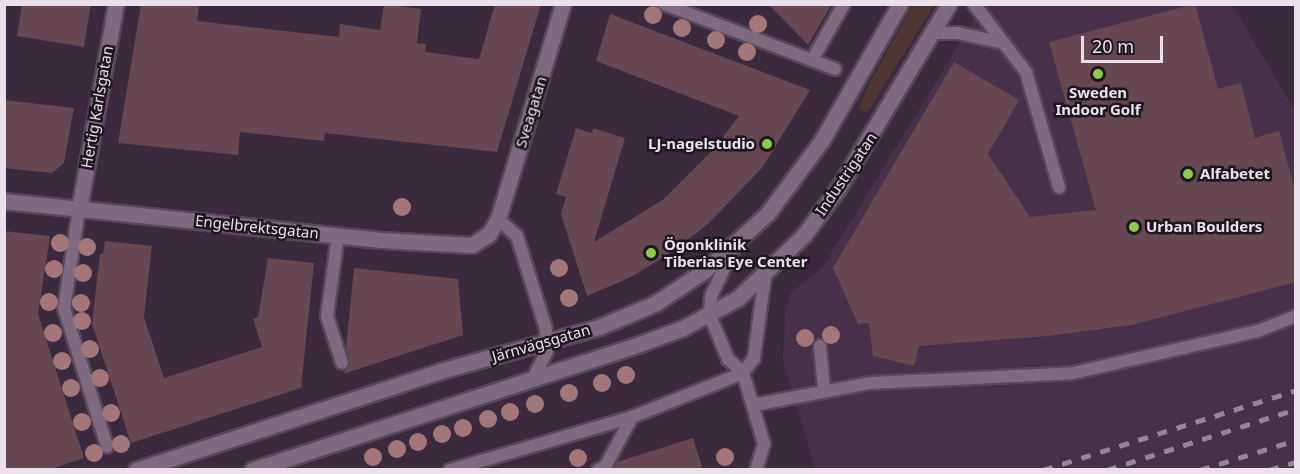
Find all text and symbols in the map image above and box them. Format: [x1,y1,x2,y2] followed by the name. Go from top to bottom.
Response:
[1084,24,1166,62] scale bar
[1092,34,1134,58] text: 20 m
[77,44,117,170] street label: Hertig Karlsgatan
[1091,67,1105,81] marker: Sweden Indoor Golf
[512,74,550,150] street label: Sveagatan
[1056,83,1140,118] place label: Sweden Indoor Golf
[812,129,880,219] street label: Industrigatan
[648,135,755,153] place label: LJ-nagelstudio
[760,137,774,151] marker: LJ-nagelstudio
[1200,165,1270,183] place label: Alfabetet
[1181,167,1195,181] marker: Alfabetet
[194,212,320,242] street label: Engelbrektsgatan
[1146,218,1262,236] place label: Urban Boulders
[1127,220,1141,234] marker: Urban Boulders
[664,235,808,270] place label: Ögonklinik Tiberias Eye Center
[642,244,660,262] marker: Ögonklinik Tiberias Eye Center
[490,320,592,366] street label: Järnvägsgatan

